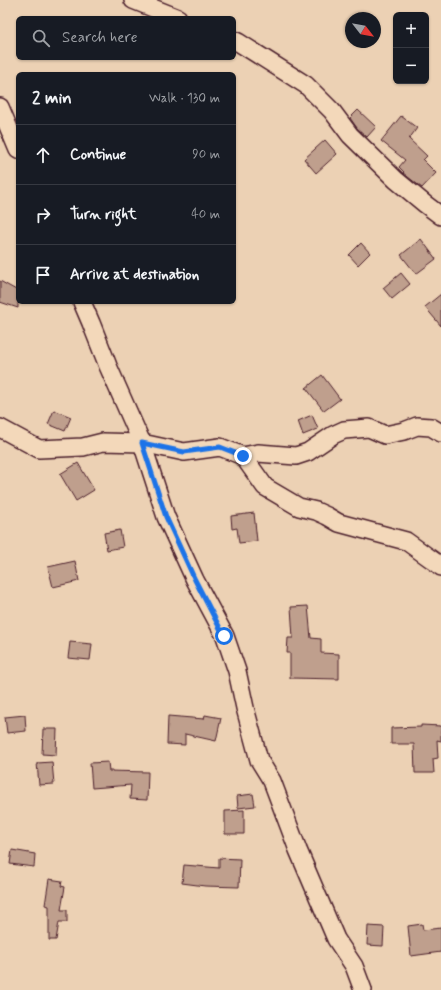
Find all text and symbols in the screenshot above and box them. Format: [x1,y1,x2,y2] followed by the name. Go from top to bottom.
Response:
[345,12,381,48] north arrow
[393,12,429,84] map controls
[393,12,429,48] button: +
[16,16,236,60] search box
[30,27,52,49] icon: search
[62,28,138,48] text: Search here
[393,48,429,84] button: −
[32,87,72,109] text: 2 min
[149,90,220,107] text: Walk · 130 m
[32,144,54,166] icon: ahead
[70,145,126,165] text: Continue
[192,146,220,163] text: 90 m
[32,204,54,226] icon: right
[70,205,137,225] text: Turn right
[191,206,220,223] text: 40 m
[32,264,54,286] icon: arrive
[70,265,199,285] text: Arrive at destination
[234,447,252,465] route end
[215,627,233,645] route start

